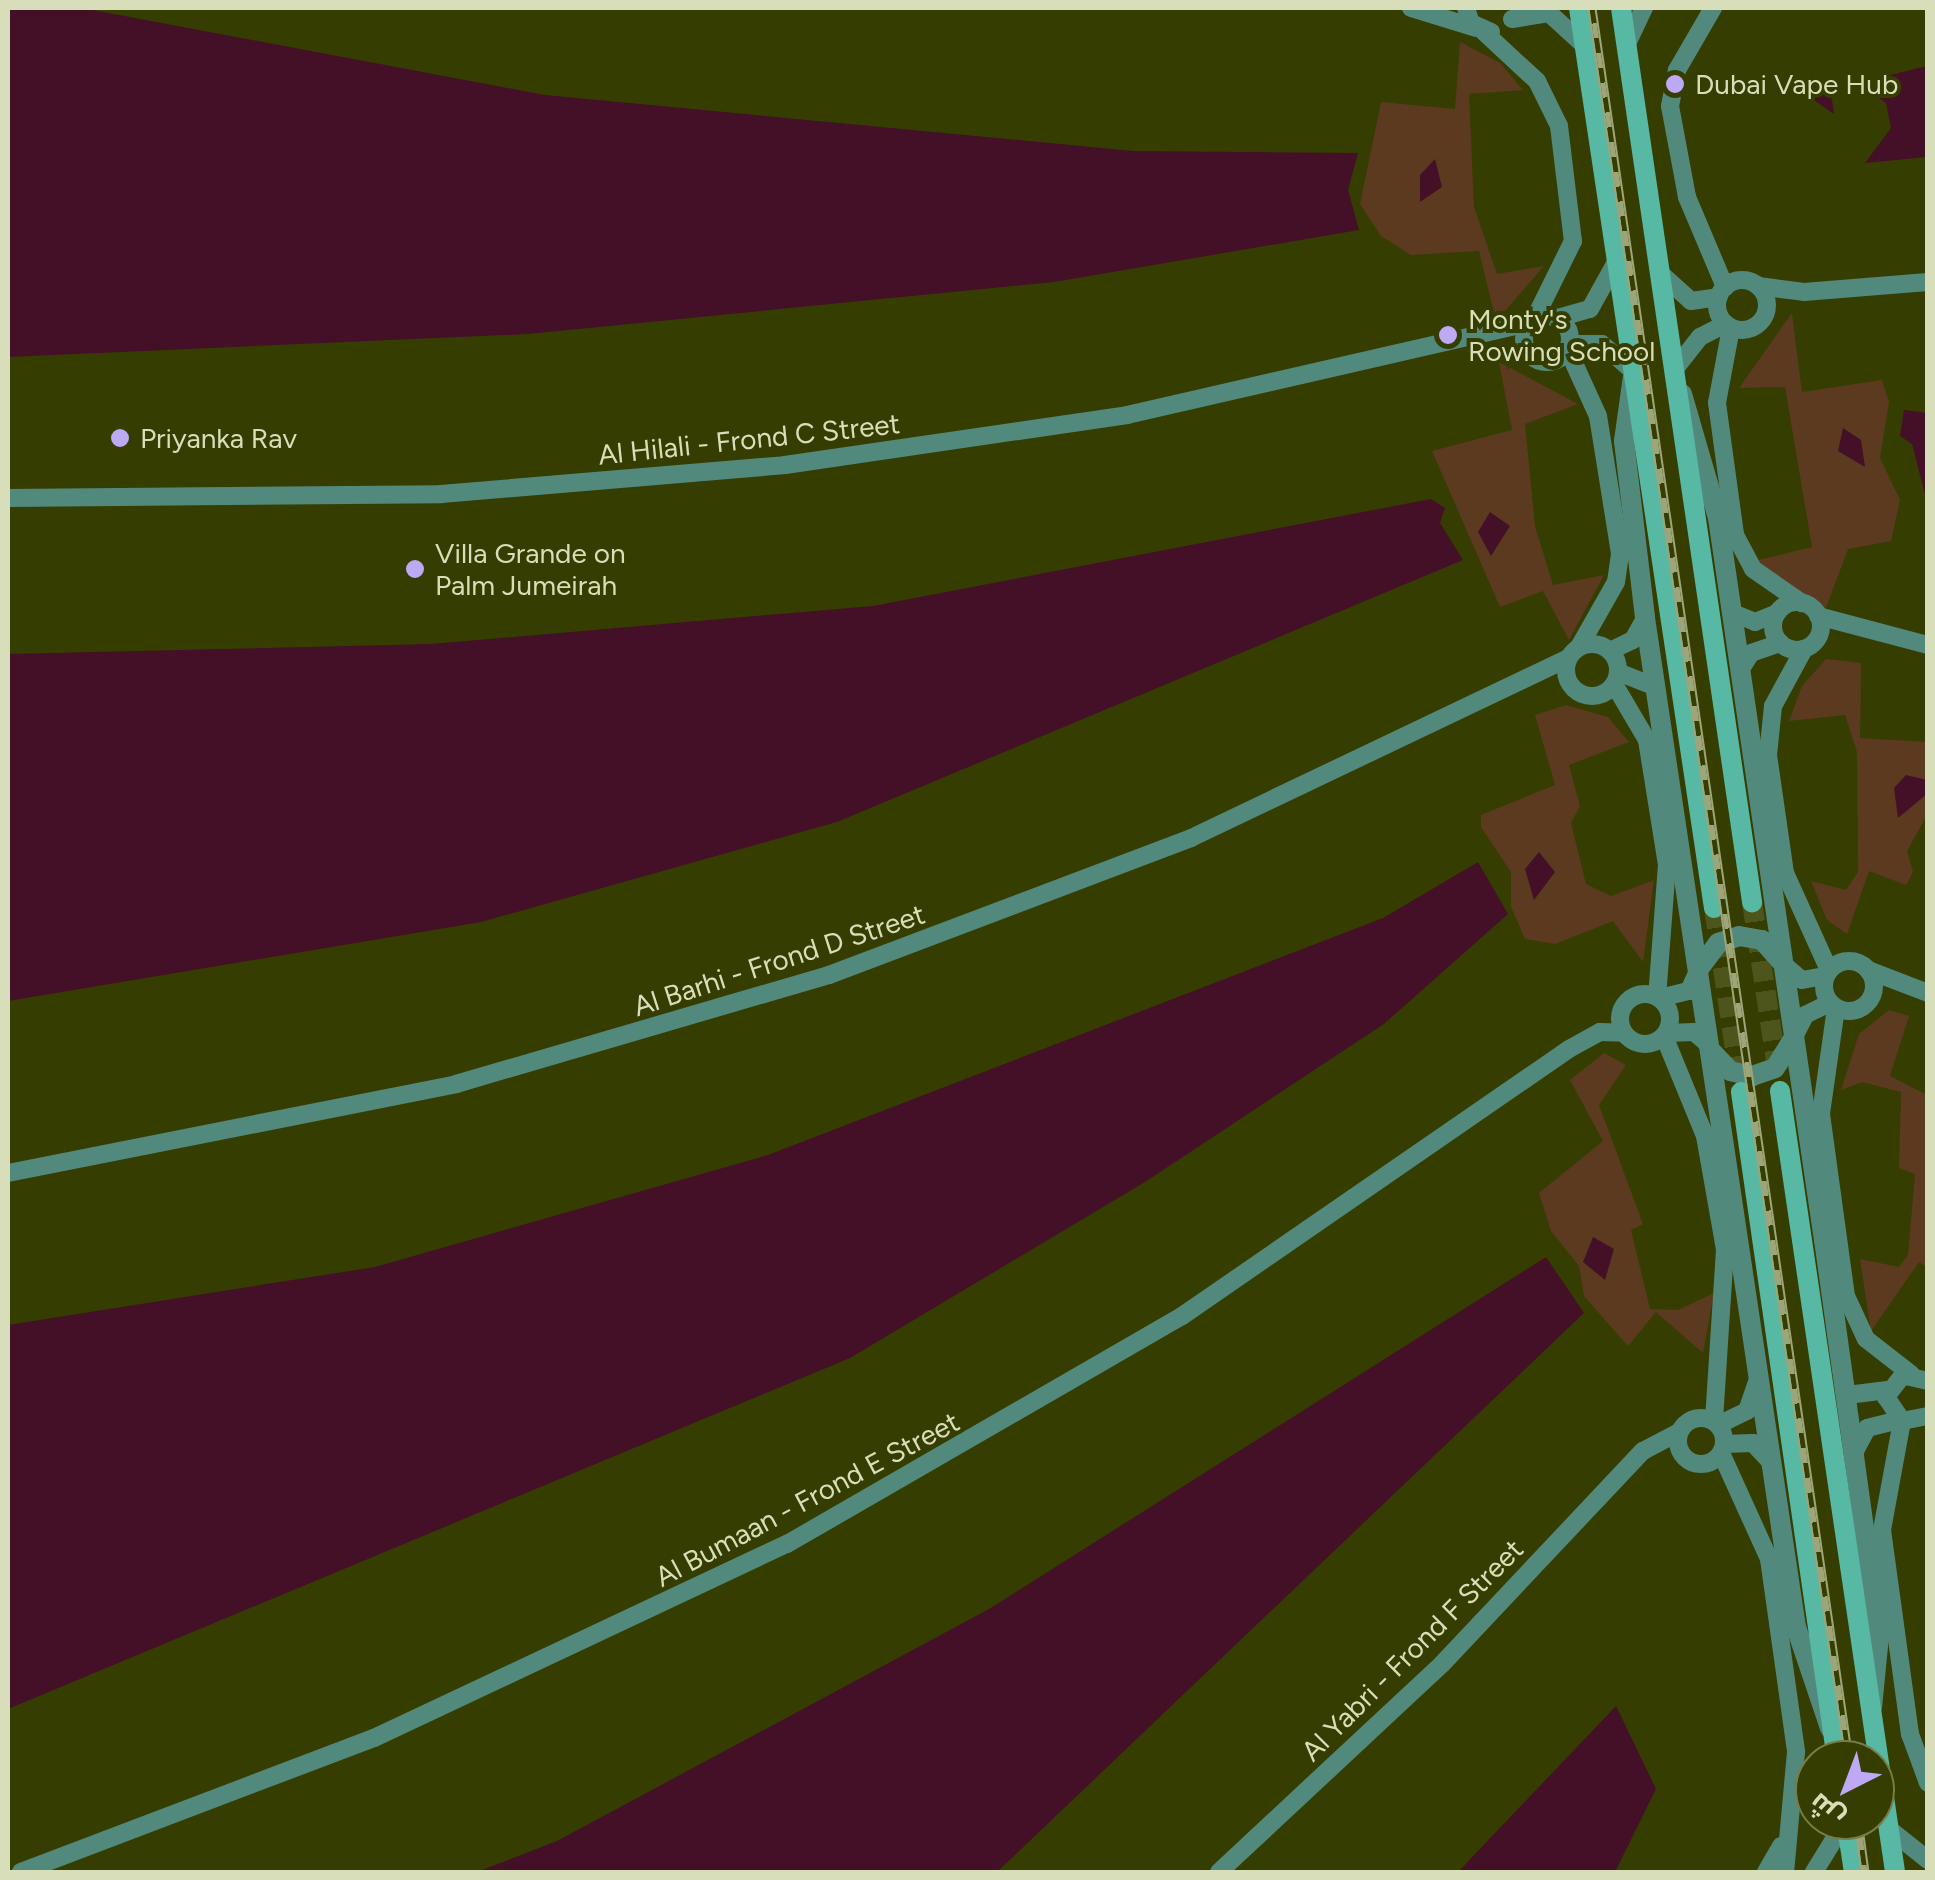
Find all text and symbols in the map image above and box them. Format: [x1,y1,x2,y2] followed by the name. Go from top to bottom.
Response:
[1695,67,1898,101] place label: Dubai Vape Hub
[1664,73,1686,95] marker: Dubai Vape Hub
[1468,302,1655,368] place label: Monty's Rowing School
[1437,324,1459,346] marker: Monty's Rowing School
[596,406,902,472] street label: Al Hilali - Frond C Street
[140,421,297,455] place label: Priyanka Rav
[109,427,131,449] marker: Priyanka Rav
[435,536,626,602] place label: Villa Grande on Palm Jumeirah
[404,558,426,580] marker: Villa Grande on Palm Jumeirah
[629,897,929,1023] street label: Al Barhi - Frond D Street
[649,1404,965,1594] street label: Al Bumaan - Frond E Street
[1294,1532,1530,1768] street label: Al Yabri - Frond F Street
[1795,1740,1895,1840] north arrow
[1802,1786,1851,1835] text: ش

